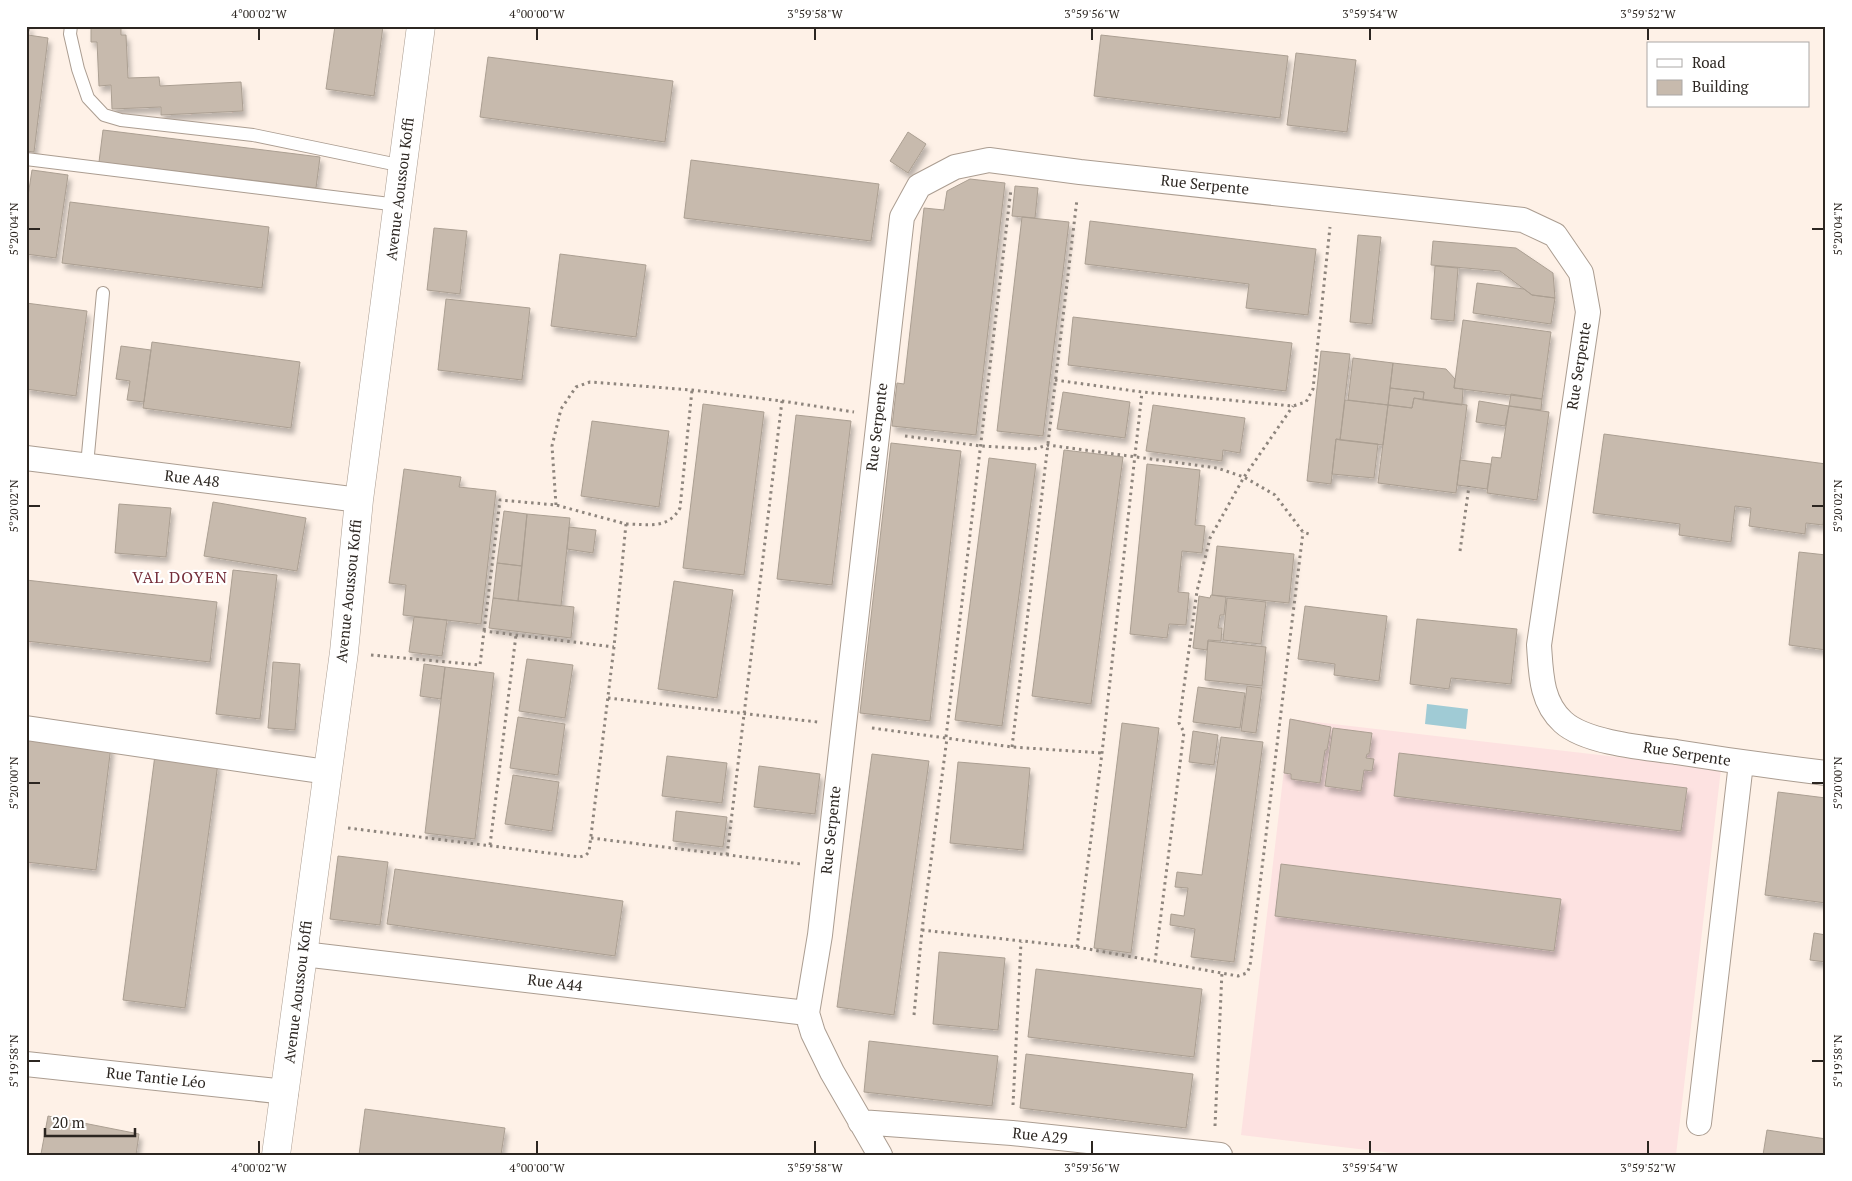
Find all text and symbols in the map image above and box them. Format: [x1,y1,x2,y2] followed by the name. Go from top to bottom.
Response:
[231,6,288,21] text: 4°00'02"W
[509,6,566,21] text: 4°00'00"W
[787,6,844,21] text: 3°59'58"W
[1064,6,1121,21] text: 3°59'56"W
[1342,6,1399,21] text: 3°59'54"W
[1620,6,1677,21] text: 3°59'52"W
[1647,42,1810,108] legend
[1692,52,1725,72] text: Road
[1692,76,1750,96] text: Building
[380,116,418,262] street label: Avenue Aoussou Koffi
[1160,169,1250,199] street label: Rue Serpente
[6,202,21,256] text: 5°20'04"N
[1830,202,1845,256] text: 5°20'04"N
[1561,320,1595,411] street label: Rue Serpente
[861,382,891,472] street label: Rue Serpente
[163,465,221,491] street label: Rue A48
[6,479,21,533] text: 5°20'02"N
[1830,479,1845,533] text: 5°20'02"N
[331,518,365,664] street label: Avenue Aoussou Koffi
[132,566,228,588] district label: VAL DOYEN
[1642,736,1733,770] street label: Rue Serpente
[6,756,21,810] text: 5°20'00"N
[1830,756,1845,810] text: 5°20'00"N
[815,785,845,875] street label: Rue Serpente
[278,919,316,1065] street label: Avenue Aoussou Koffi
[526,969,584,995] street label: Rue A44
[6,1034,21,1088] text: 5°19'58"N
[1830,1034,1845,1088] text: 5°19'58"N
[105,1062,207,1092] street label: Rue Tantie Léo
[45,1106,135,1138] scale bar
[52,1112,85,1132] text: 20 m
[1012,1122,1069,1148] street label: Rue A29
[231,1160,288,1175] text: 4°00'02"W
[509,1160,566,1175] text: 4°00'00"W
[787,1160,844,1175] text: 3°59'58"W
[1064,1160,1121,1175] text: 3°59'56"W
[1342,1160,1399,1175] text: 3°59'54"W
[1620,1160,1677,1175] text: 3°59'52"W

